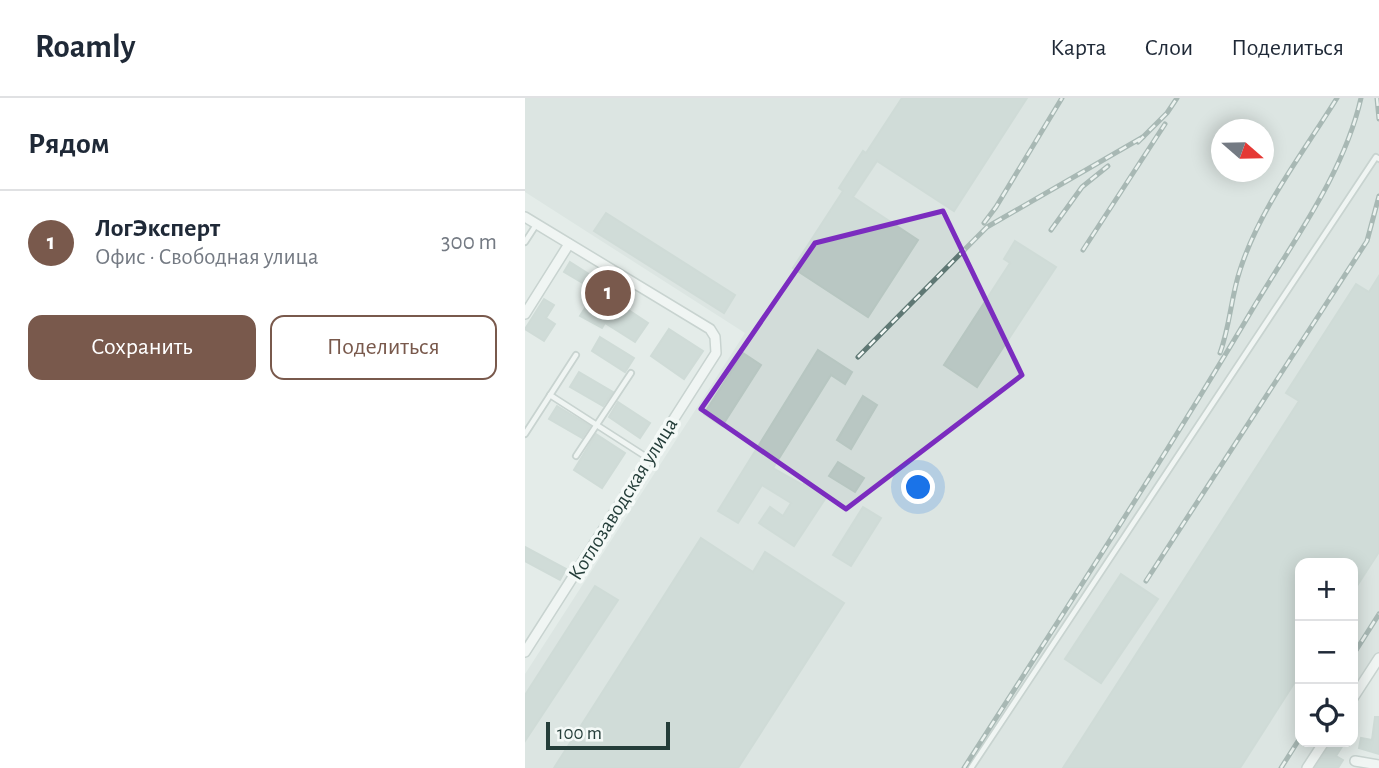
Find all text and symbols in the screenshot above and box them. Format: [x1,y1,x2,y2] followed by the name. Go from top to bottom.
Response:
[35,31,135,64] text: Roamly
[1050,36,1106,60] text: Карта
[1144,36,1193,60] text: Слои
[1231,36,1344,60] text: Поделиться
[1211,119,1274,182] north arrow
[28,129,110,159] text: Рядом
[95,215,220,241] text: ЛогЭксперт
[47,231,55,254] text: 1
[441,231,497,254] text: 300 m
[95,246,318,269] text: Офис · Свободная улица
[585,267,631,319] pin: 1
[28,315,256,380] button: Сохранить
[270,315,497,380] button: Поделиться
[565,414,682,584] street label: Котлозаводская улица
[901,470,935,504] your location
[1295,558,1358,747] map controls
[1295,558,1358,621] button: +
[1295,621,1358,684] button: −
[1295,684,1358,747] button: locate
[546,719,670,751] scale bar
[557,724,602,743] text: 100 m

